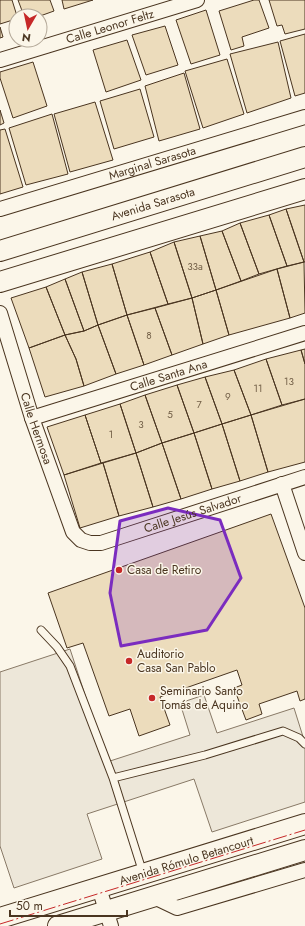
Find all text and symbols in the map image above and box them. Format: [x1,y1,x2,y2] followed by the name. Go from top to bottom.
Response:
[64,4,157,48] street label: Calle Leonor Feltz
[8,8,48,48] north arrow
[21,29,32,46] text: N
[106,141,198,185] street label: Marginal Sarasota
[109,182,197,225] street label: Avenida Sarasota
[187,259,203,274] house number: 33a
[146,328,152,343] house number: 8
[128,355,210,396] street label: Calle Santa Ana
[284,374,295,389] house number: 13
[254,381,263,396] house number: 11
[225,389,231,404] house number: 9
[16,390,57,467] street label: Calle Hermosa
[196,397,202,412] house number: 7
[167,407,173,422] house number: 5
[138,417,144,432] house number: 3
[109,427,113,442] house number: 1
[141,489,245,538] street label: Calle Jesús Salvador
[127,561,202,579] place label: Casa de Retiro
[114,565,124,575] marker: Casa de Retiro
[137,645,216,677] place label: Auditorio Casa San Pablo
[124,656,134,666] marker: Auditorio Casa San Pablo
[160,682,249,714] place label: Seminario Santo Tomás de Aquino
[147,693,157,703] marker: Seminario Santo Tomás de Aquino
[117,831,256,890] street label: Avenida Rómulo Betancourt
[10,892,127,918] scale bar
[16,897,43,915] text: 50 m

